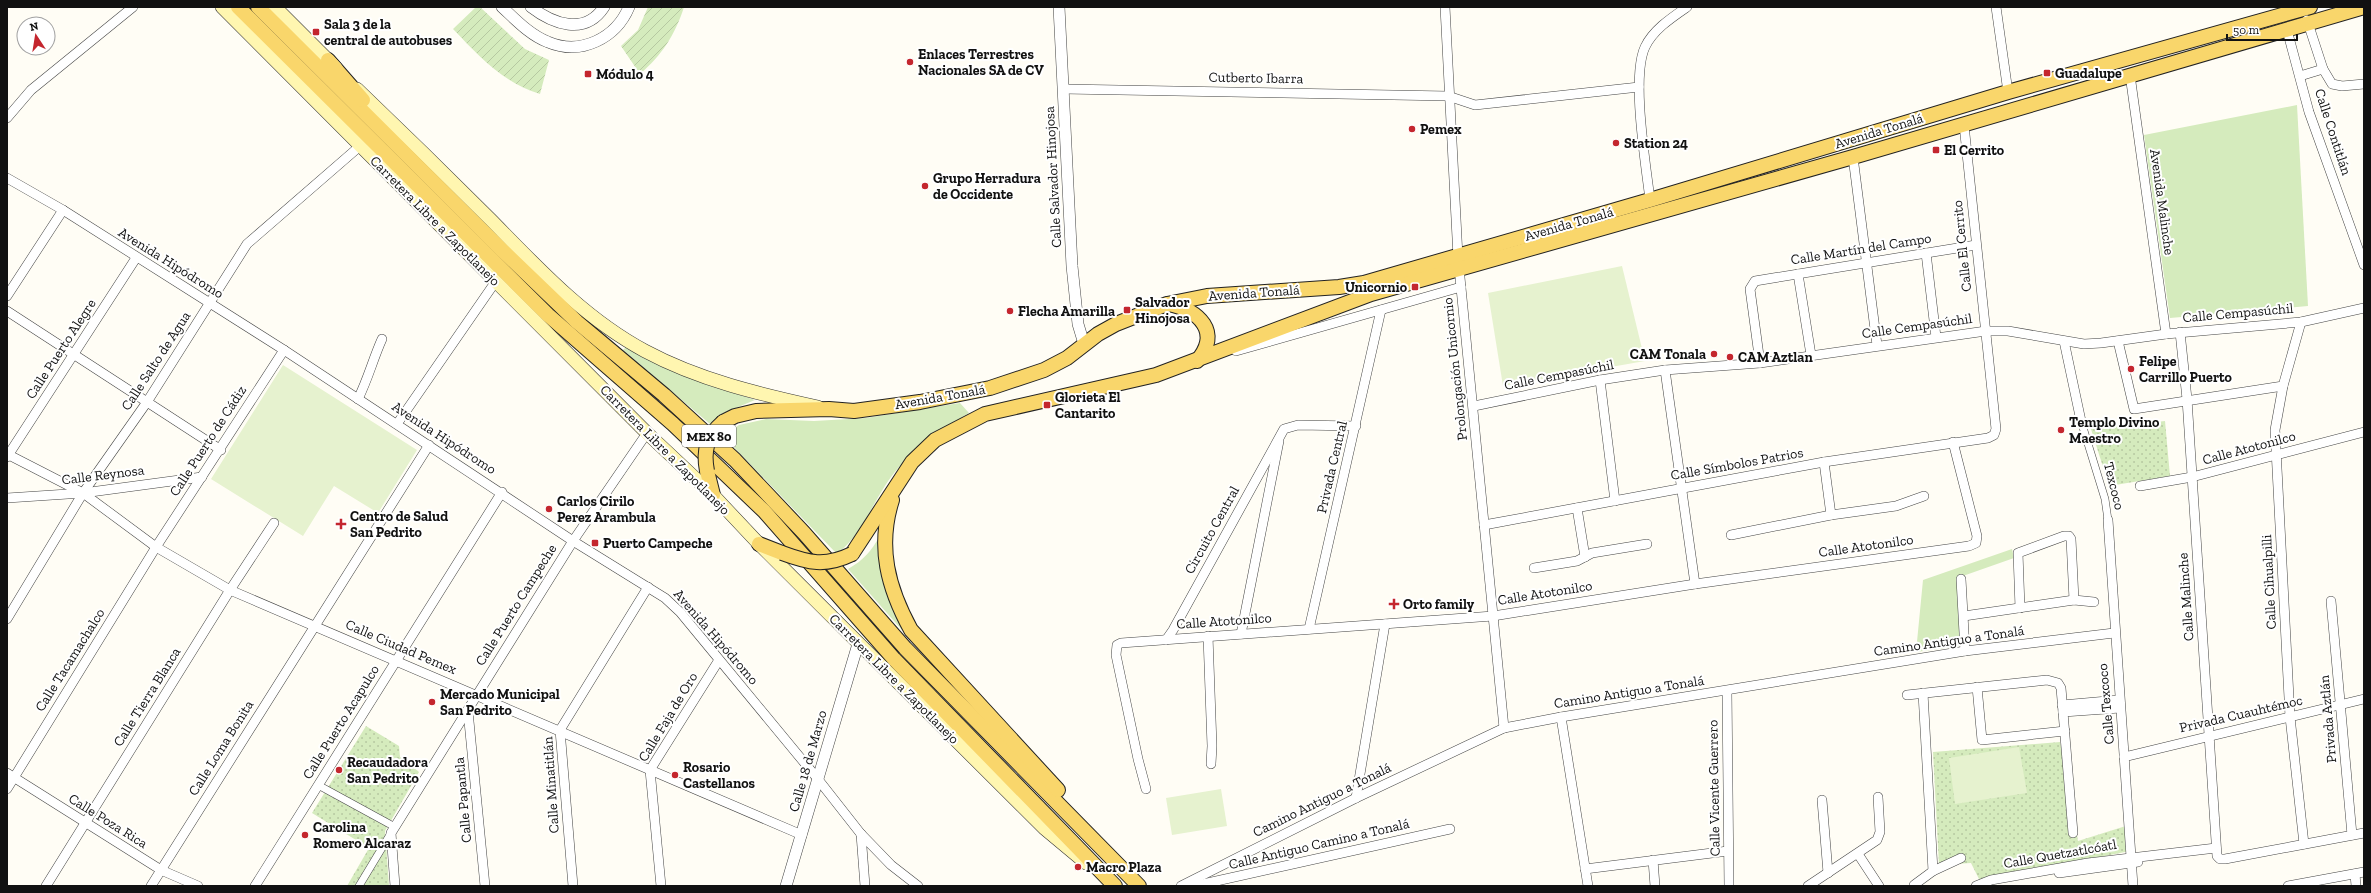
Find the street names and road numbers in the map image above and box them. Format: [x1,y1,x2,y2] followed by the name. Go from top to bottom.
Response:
[1208,69,1304,87] street label: Cutberto Ibarra
[2311,87,2355,177] street label: Calle Contitlán
[1041,106,1065,248] street label: Calle Salvador Hinojosa
[1833,109,1925,152] street label: Avenida Tonalá
[2146,148,2178,257] street label: Avenida Malinche
[366,152,504,290] street label: Carretera Libre a Zapotlanejo
[1949,199,1975,293] street label: Calle El Cerrito
[1523,203,1616,245] street label: Avenida Tonalá
[115,224,227,302] street label: Avenida Hipódromo
[1789,229,1933,269] street label: Calle Martín del Campo
[1208,281,1300,305] street label: Avenida Tonalá
[22,295,100,402] street label: Calle Puerto Alegre
[1439,297,1471,441] street label: Prolongación Unicornio
[2182,300,2294,326] street label: Calle Cempasúchil
[118,308,194,414] street label: Calle Salto de Agua
[1861,310,1973,342] street label: Calle Cempasúchil
[1503,356,1615,394] street label: Calle Cempasúchil
[596,381,734,519] street label: Carretera Libre a Zapotlanejo
[893,381,987,413] street label: Avenida Tonalá
[166,382,250,499] street label: Calle Puerto de Cádiz
[389,398,499,478] street label: Avenida Hipódromo
[1313,419,1351,515] street label: Privada Central
[682,425,736,447] road number: MEX 80
[2201,427,2297,469] street label: Calle Atotonilco
[1669,444,1805,484] street label: Calle Símbolos Patrios
[2100,460,2128,512] street label: Texcoco
[61,461,145,488] street label: Calle Reynosa
[1181,483,1243,577] street label: Circuito Central
[1817,531,1915,561] street label: Calle Atotonilco
[2258,534,2280,630] street label: Calle Cihualpilli
[472,541,561,669] street label: Calle Puerto Campeche
[2174,552,2198,642] street label: Calle Malinche
[1496,577,1594,609] street label: Calle Atotonilco
[670,586,762,688] street label: Avenida Hipódromo
[31,605,109,715] street label: Calle Tacamachalco
[1176,609,1272,633] street label: Calle Atotonilco
[825,610,963,748] street label: Carretera Libre a Zapotlanejo
[343,616,459,678] street label: Calle Ciudad Pemex
[1873,622,2026,660] street label: Camino Antiguo a Tonalá
[110,644,184,750] street label: Calle Tierra Blanca
[299,662,383,782] street label: Calle Puerto Acapulco
[2094,663,2118,745] street label: Calle Texcoco
[635,669,701,765] street label: Calle Faja de Oro
[1553,672,1706,712] street label: Camino Antiguo a Tonalá
[2316,674,2340,764] street label: Privada Aztlán
[2178,692,2304,736] street label: Privada Cuauhtémoc
[185,697,257,799] street label: Calle Loma Bonita
[785,708,831,814] street label: Calle 18 de Marzo
[1704,719,1724,857] street label: Calle Vicente Guerrero
[539,736,563,834] street label: Calle Minatitlán
[451,756,475,844] street label: Calle Papantla
[1250,759,1394,841] street label: Camino Antiguo a Tonalá
[65,790,151,852] street label: Calle Poza Rica
[1227,815,1411,873] street label: Calle Antiguo Camino a Tonalá
[2002,836,2118,872] street label: Calle Quetzatlcóatl

